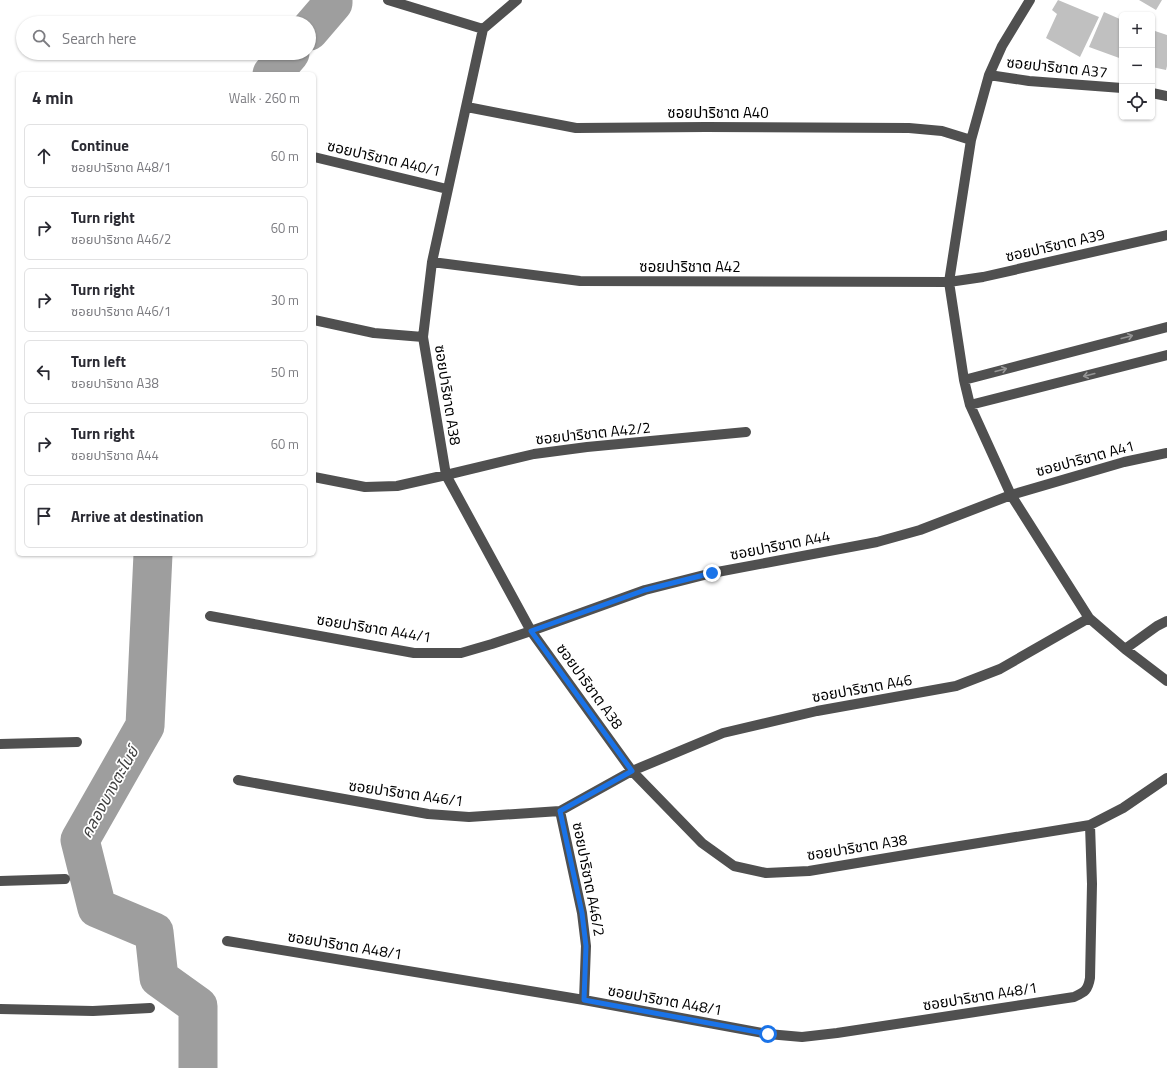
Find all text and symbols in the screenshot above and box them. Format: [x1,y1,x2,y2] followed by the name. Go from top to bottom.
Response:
[1119,12,1155,120] map controls
[1119,12,1155,48] button: +
[16,16,316,60] search box
[30,27,52,49] icon: search
[62,27,136,50] text: Search here
[1119,48,1155,84] button: −
[1005,50,1109,84] street label: ซอยปาริชาต A37
[1119,84,1155,120] button: locate
[32,85,73,111] text: 4 min
[229,88,300,108] text: Walk · 260 m
[667,101,769,124] street label: ซอยปาริชาต A40
[71,134,129,157] text: Continue
[325,134,443,182] street label: ซอยปาริชาต A40/1
[33,145,55,167] icon: ahead
[271,146,299,166] text: 60 m
[71,157,171,177] text: ซอยปาริชาต A48/1
[71,206,135,229] text: Turn right
[33,217,55,239] icon: right
[271,218,299,238] text: 60 m
[1003,222,1107,268] street label: ซอยปาริชาต A39
[71,229,171,249] text: ซอยปาริชาต A46/2
[639,255,741,278] street label: ซอยปาริชาต A42
[71,278,135,301] text: Turn right
[33,289,55,311] icon: right
[271,290,299,310] text: 30 m
[71,301,171,321] text: ซอยปาริชาต A46/1
[1120,333,1133,341] one-way arrow
[429,343,467,447] street label: ซอยปาริชาต A38
[71,350,126,373] text: Turn left
[33,361,55,383] icon: left
[271,362,299,382] text: 50 m
[995,366,1008,373] one-way arrow
[1082,372,1095,379] one-way arrow
[71,373,159,393] text: ซอยปาริชาต A38
[534,416,652,450] street label: ซอยปาริชาต A42/2
[71,422,135,445] text: Turn right
[33,433,55,455] icon: right
[271,434,299,454] text: 60 m
[1033,434,1137,482] street label: ซอยปาริชาต A41
[71,445,159,465] text: ซอยปาริชาต A44
[33,505,55,527] icon: arrive
[71,505,204,528] text: Arrive at destination
[728,524,832,566] street label: ซอยปาริชาต A44
[703,564,721,582] route end
[315,608,433,648] street label: ซอยปาริชาต A44/1
[551,638,629,734] street label: ซอยปาริชาต A38
[810,668,914,708] street label: ซอยปาริชาต A46
[74,739,146,842] water label: คลองบางตะไนย์
[347,774,465,812] street label: ซอยปาริชาต A46/1
[567,820,611,938] street label: ซอยปาริชาต A46/2
[805,828,909,866] street label: ซอยปาริชาต A38
[286,925,404,965] street label: ซอยปาริชาต A48/1
[921,976,1039,1016] street label: ซอยปาริชาต A48/1
[606,979,724,1021] street label: ซอยปาริชาต A48/1
[759,1025,777,1043] route start

